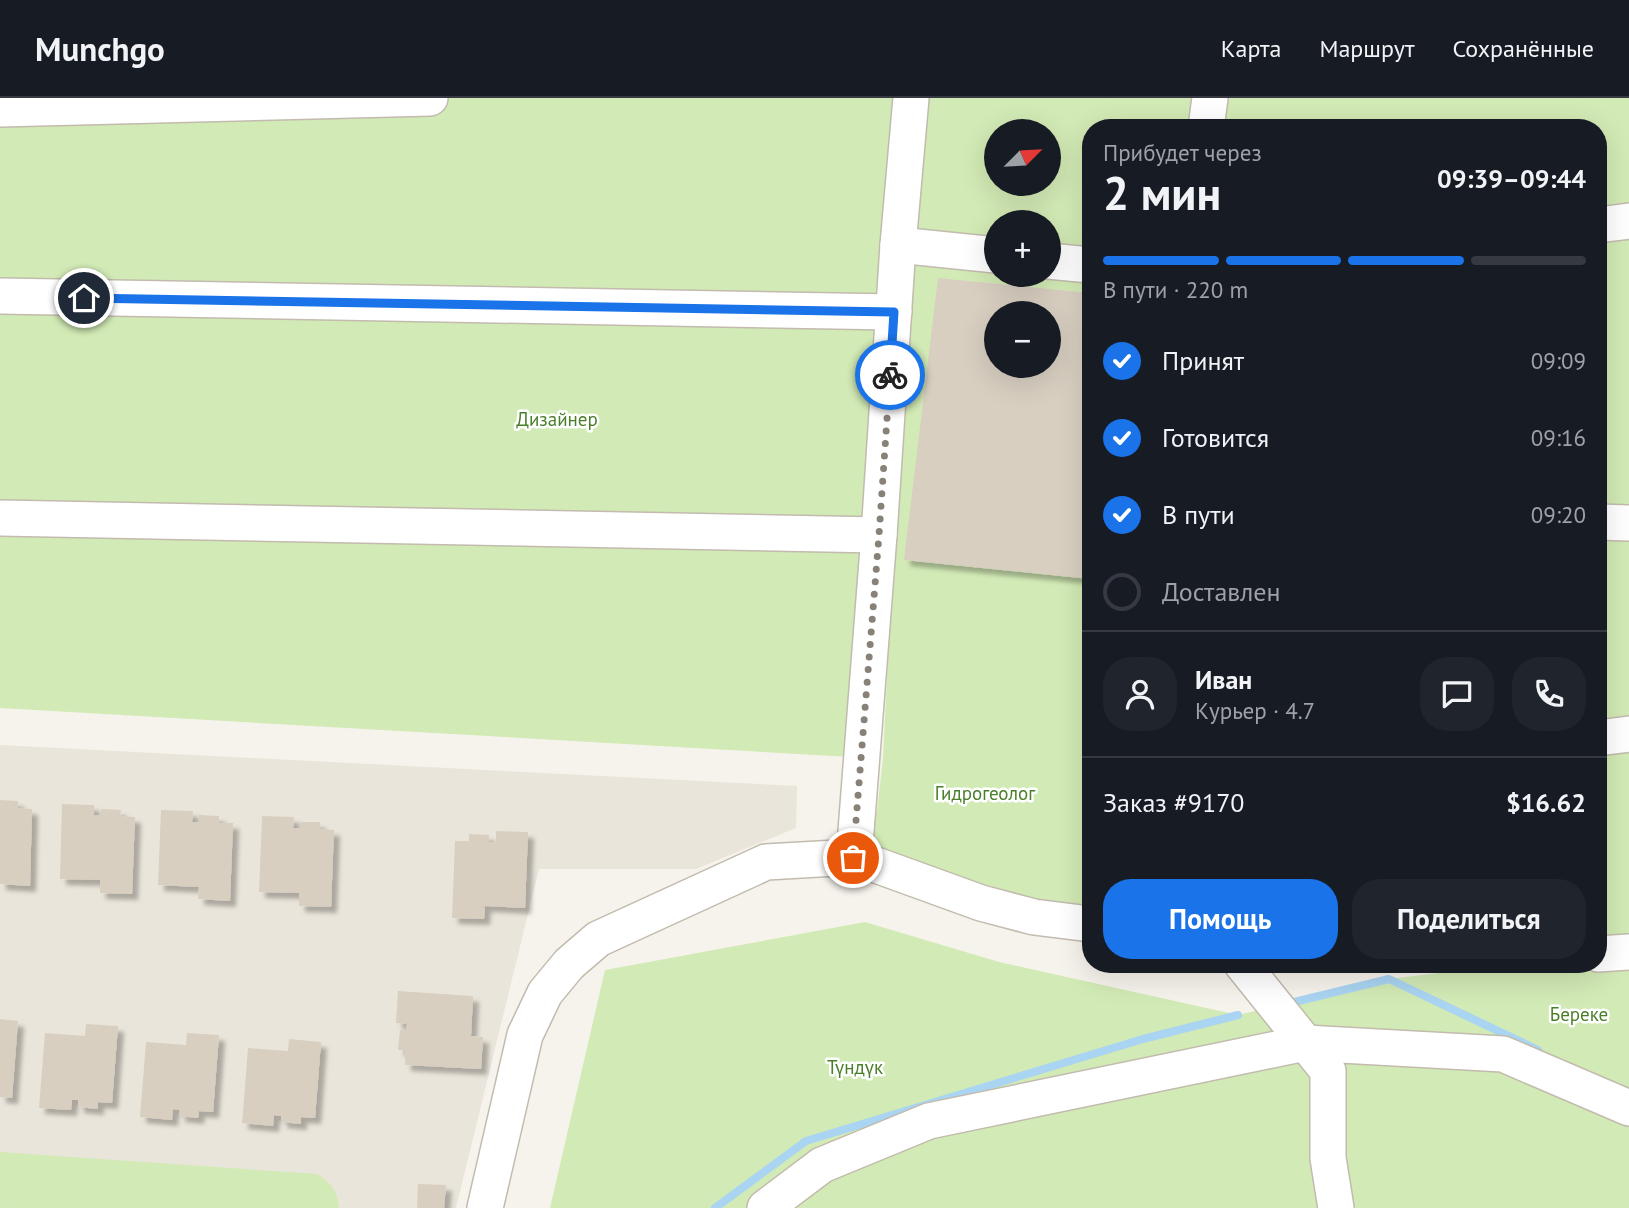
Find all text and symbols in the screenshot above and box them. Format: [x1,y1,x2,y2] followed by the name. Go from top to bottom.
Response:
[35,27,165,70] text: Munchgo
[1221,33,1281,64] text: Карта
[1319,33,1414,64] text: Маршрут
[1452,33,1594,64] text: Сохранённые
[984,119,1060,196] north arrow
[984,119,1061,378] map controls
[1103,138,1262,167] text: Прибудет через
[1437,162,1586,195] text: 09:39–09:44
[1103,163,1221,223] text: 2 мин
[984,210,1061,287] button: +
[54,268,114,328] pin
[1103,275,1248,304] text: В пути · 220 m
[65,279,103,317] icon: home
[984,301,1061,378] button: −
[855,340,925,410] courier
[1103,342,1141,380] icon: check
[1162,344,1244,377] text: Принят
[1531,346,1586,375] text: 09:09
[871,356,909,394] icon: bike
[516,407,598,431] park label: Дизайнер
[1103,419,1141,457] icon: check
[1162,421,1269,454] text: Готовится
[1531,423,1586,452] text: 09:16
[1103,496,1141,534] icon: check
[1162,498,1235,531] text: В пути
[1531,500,1586,529] text: 09:20
[1162,575,1281,608] text: Доставлен
[1103,657,1177,731] button: person
[1420,657,1494,731] button: chat
[1512,657,1586,731] button: phone
[1195,663,1252,696] text: Иван
[1195,696,1315,725] text: Курьер · 4.7
[935,781,1036,805] park label: Гидрогеолог
[1103,786,1245,819] text: Заказ #9170
[1506,786,1586,819] text: $16.62
[823,828,883,888] pin
[834,839,872,877] icon: bag
[1103,879,1338,959] button: Помощь
[1352,879,1586,959] button: Поделиться
[1550,1002,1608,1026] park label: Береке
[827,1055,883,1079] park label: Түндүк

